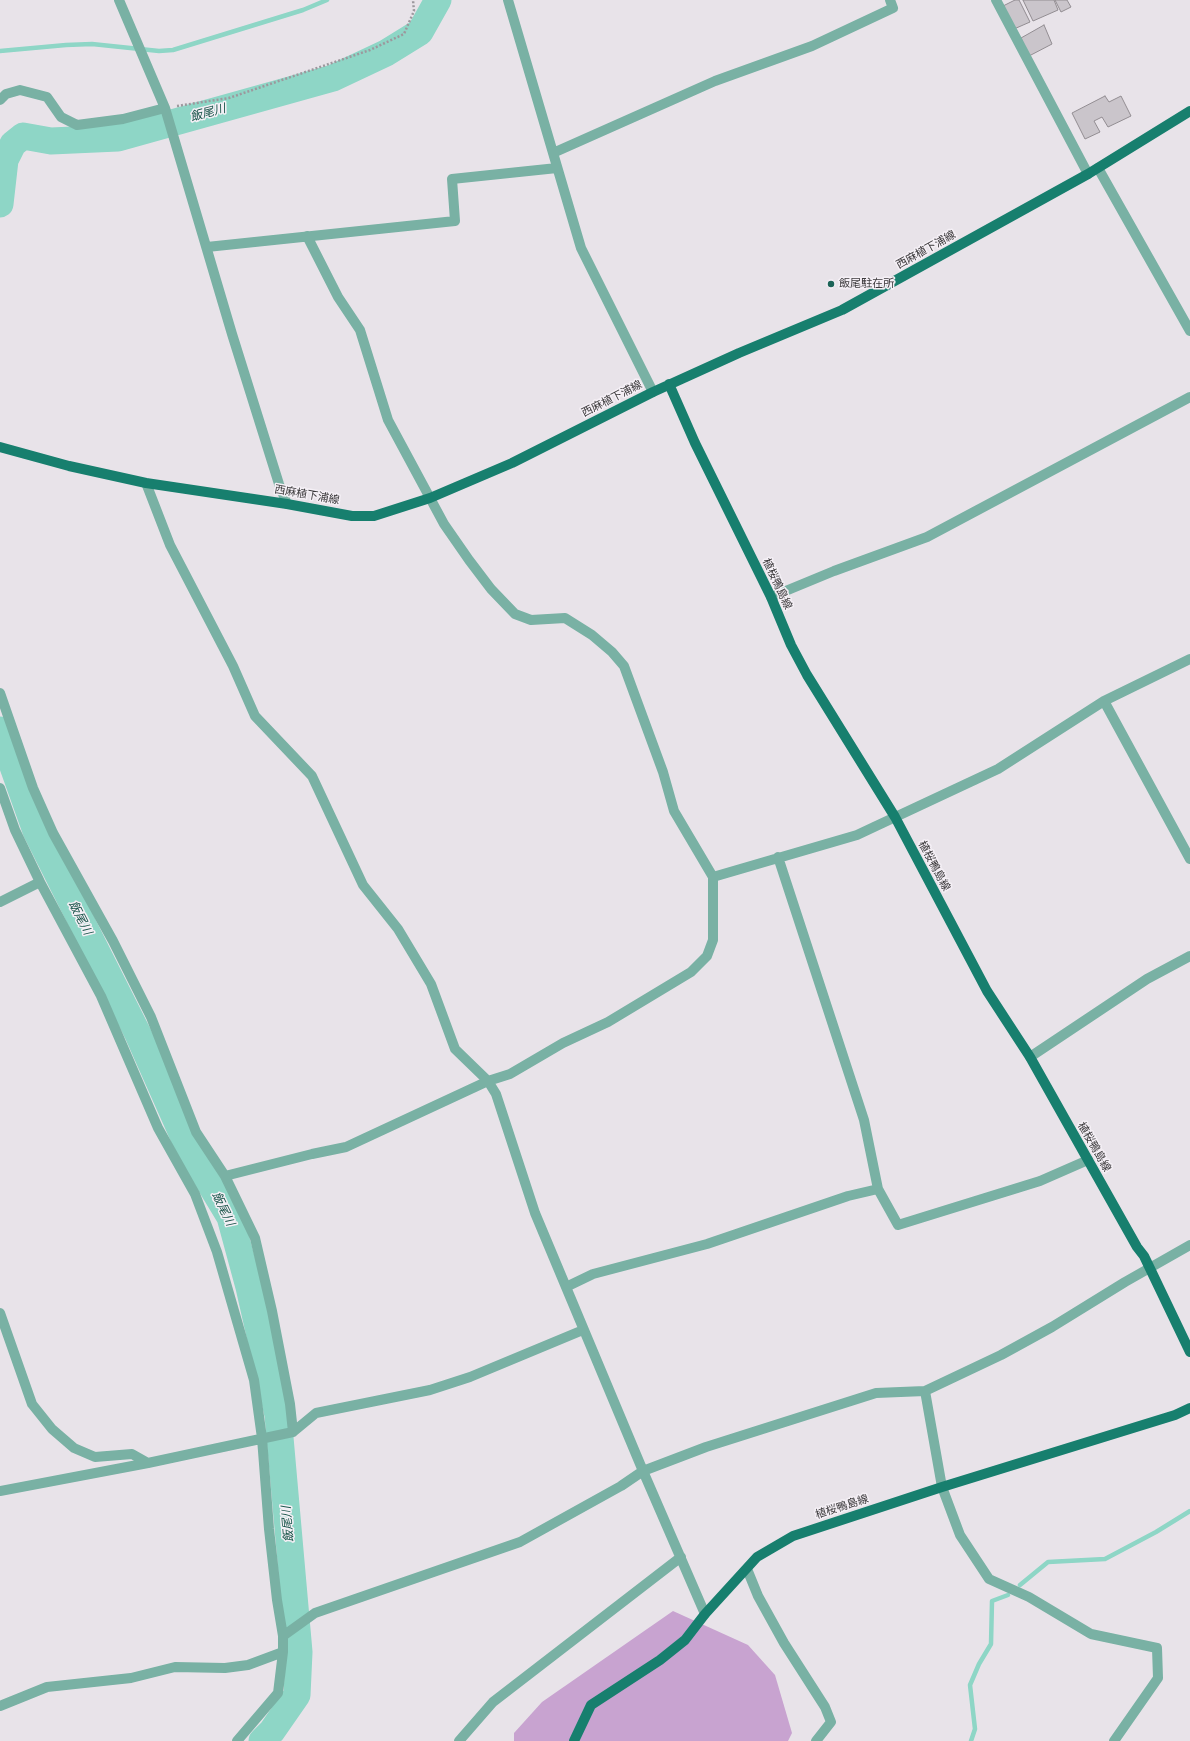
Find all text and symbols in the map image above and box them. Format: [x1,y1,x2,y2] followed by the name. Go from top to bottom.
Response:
[189,101,227,125] water label: 飯尾川
[894,228,958,272] street label: 西麻植下浦線
[839,277,894,291] place label: 飯尾駐在所
[826,279,836,289] marker: 飯尾駐在所
[580,378,644,420] street label: 西麻植下浦線
[273,483,341,507] street label: 西麻植下浦線
[759,556,795,612] street label: 植桜鴨島線
[915,839,953,893] street label: 植桜鴨島線
[65,899,95,937] water label: 飯尾川
[1075,1120,1113,1174] street label: 植桜鴨島線
[209,1190,237,1228] water label: 飯尾川
[814,1492,870,1522] street label: 植桜鴨島線
[279,1505,297,1543] water label: 飯尾川

